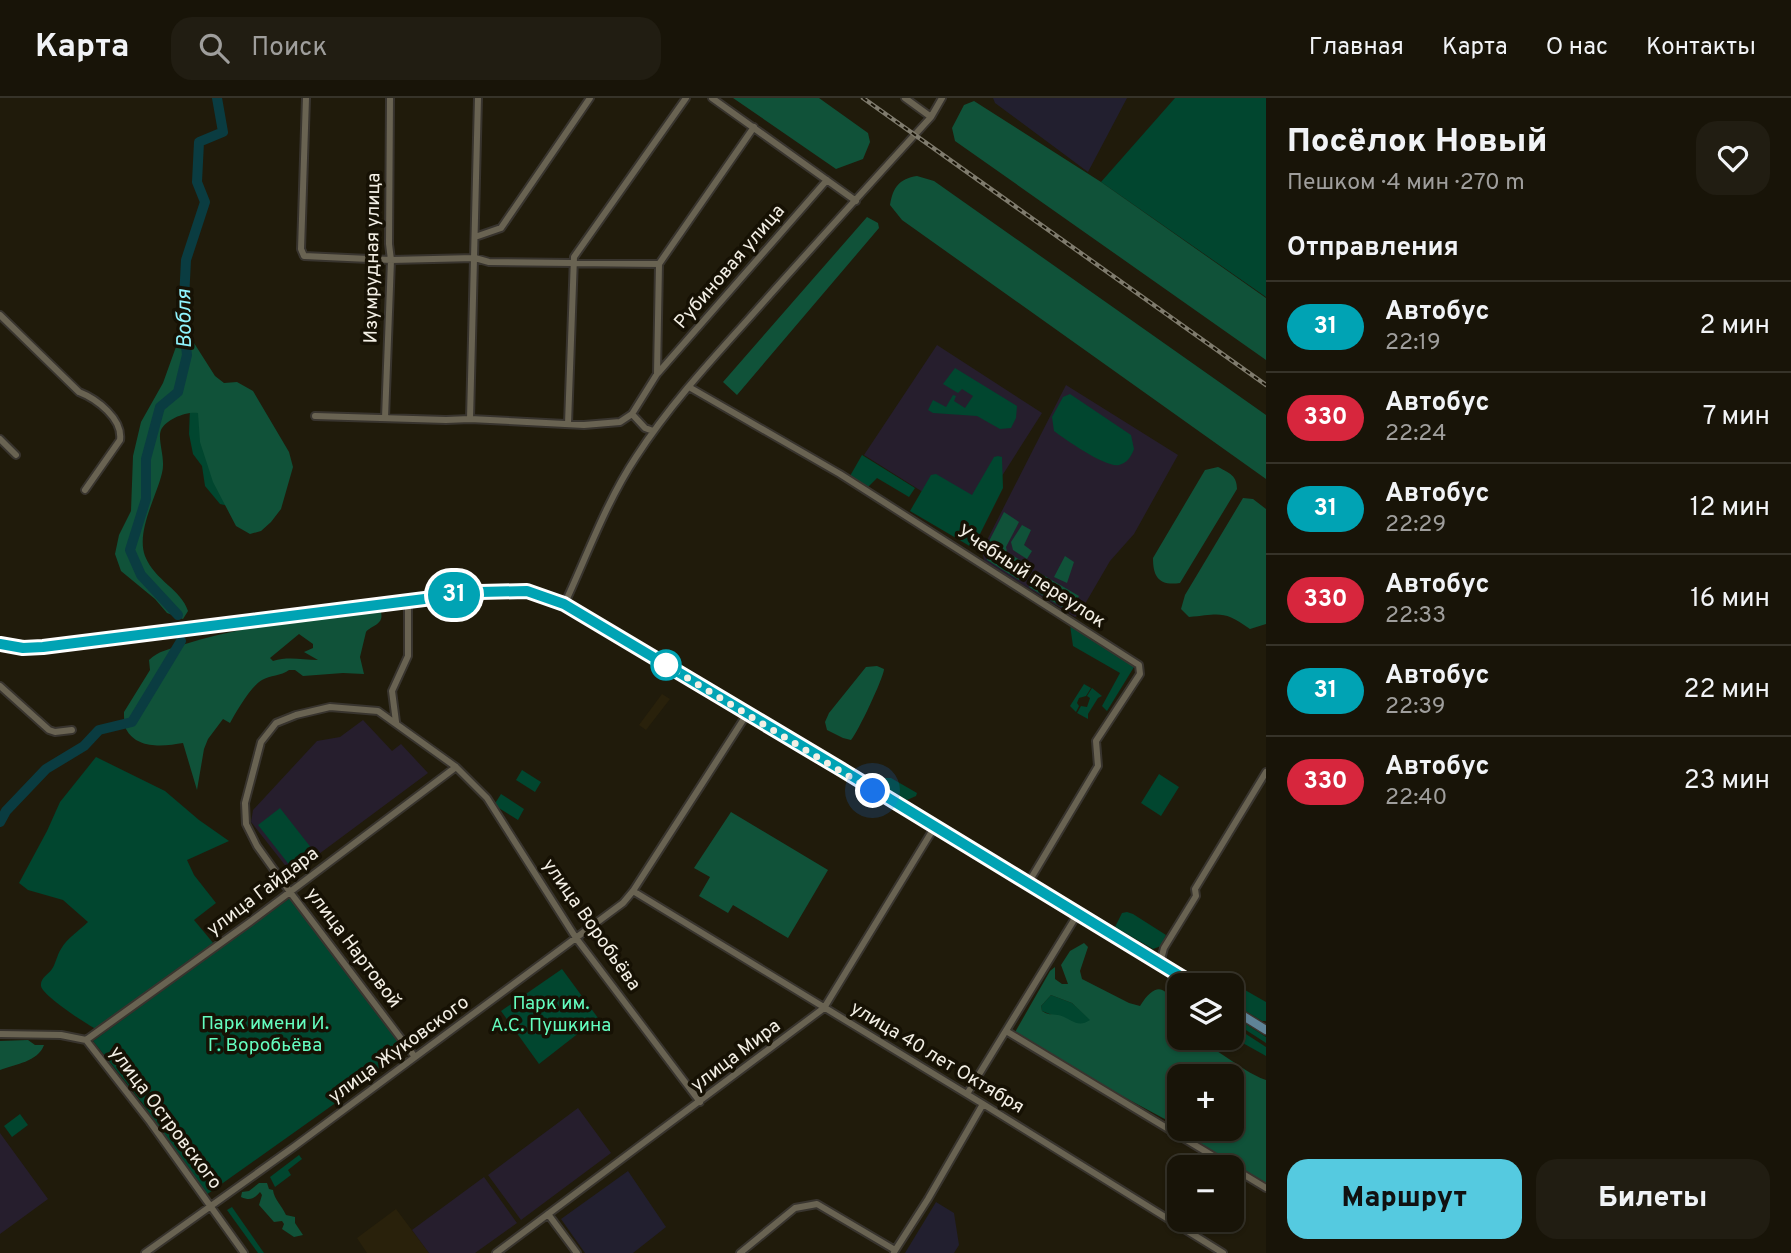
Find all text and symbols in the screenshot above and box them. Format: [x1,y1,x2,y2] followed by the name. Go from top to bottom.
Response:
[171,17,661,80] search box
[35,27,129,69] text: Карта
[195,29,233,67] icon: search
[251,32,327,65] text: Поиск
[1309,33,1404,63] text: Главная
[1442,33,1508,63] text: Карта
[1546,33,1608,63] text: О нас
[1646,33,1756,63] text: Контакты
[1696,121,1770,195] button: heart
[1287,122,1548,164] text: Посёлок Новый
[1287,169,1525,198] text: Пешком · 4 мин · 270 m
[360,172,386,344] street label: Изумрудная улица
[669,200,791,334] street label: Рубиновая улица
[1287,232,1459,265] text: Отправления
[171,288,199,349] water label: Вобля
[1385,296,1490,329] text: Автобус
[1699,310,1770,343] text: 2 мин
[1314,312,1337,342] text: 31
[1385,329,1441,358] text: 22:19
[1385,387,1490,420] text: Автобус
[1703,401,1770,434] text: 7 мин
[1303,403,1348,433] text: 330
[1385,420,1446,449] text: 22:24
[1385,478,1490,511] text: Автобус
[1690,492,1770,525] text: 12 мин
[1314,494,1337,524] text: 31
[1385,511,1446,540] text: 22:29
[952,520,1110,634] street label: Учебный переулок
[1385,569,1490,602] text: Автобус
[422,572,486,618] line badge: 31
[442,580,466,610] text: 31
[1690,583,1770,616] text: 16 мин
[1303,585,1348,615] text: 330
[1385,602,1446,631] text: 22:33
[651,650,681,680] unlabelled marker
[1385,660,1490,693] text: Автобус
[1684,674,1770,707] text: 22 мин
[1314,676,1337,706] text: 31
[1385,693,1445,722] text: 22:39
[1385,751,1490,784] text: Автобус
[1684,765,1770,798] text: 23 мин
[1303,767,1348,797] text: 330
[855,773,890,808] your location
[1385,784,1447,813] text: 22:40
[202,842,324,942] street label: улица Гайдара
[536,854,646,996] street label: улица Воробьёва
[300,883,406,1013] street label: улица Нартовой
[1167,973,1244,1232] map controls
[1167,973,1244,1050] button: layers
[324,991,474,1109] street label: улица Жуковского
[491,992,611,1038] park label: Парк им. А.С. Пушкина
[846,996,1028,1120] street label: улица 40 лет Октября
[201,1012,329,1058] park label: Парк имени И. Г. Воробьёва
[686,1014,786,1098] street label: улица Мира
[103,1042,227,1194] street label: улица Островского
[1167,1064,1244,1141] button: +
[1167,1155,1244,1232] button: −
[1287,1159,1522,1239] button: Маршрут
[1536,1159,1770,1239] button: Билеты

